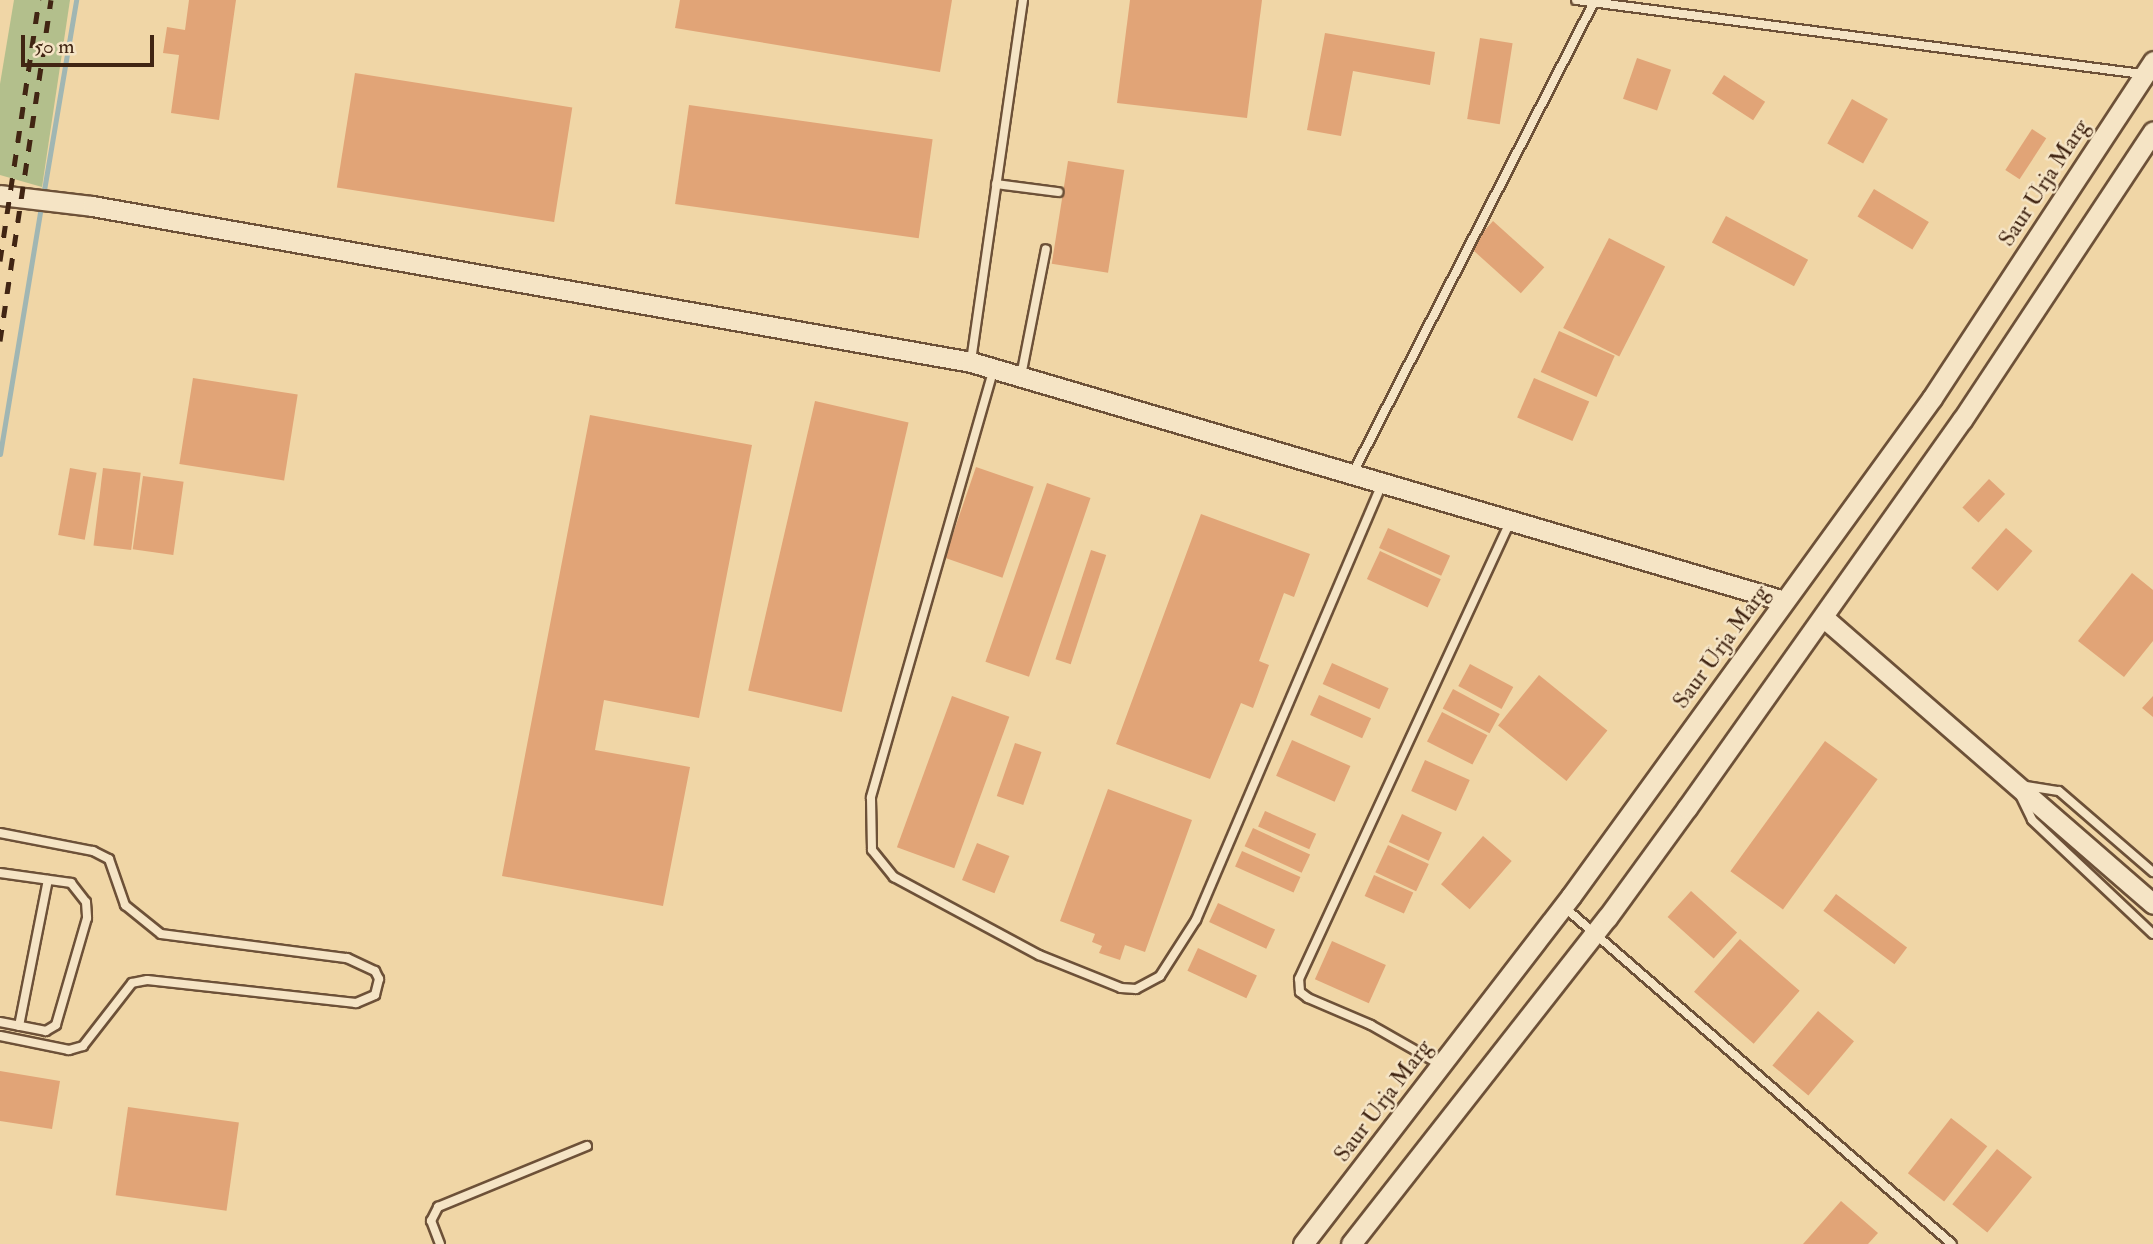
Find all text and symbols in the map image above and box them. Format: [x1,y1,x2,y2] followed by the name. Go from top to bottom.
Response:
[24,21,158,65] scale bar
[34,33,75,60] text: 50 m
[1993,114,2095,252] street label: Saur Urja Marg
[1667,580,1775,714] street label: Saur Urja Marg
[1328,1034,1438,1168] street label: Saur Urja Marg

